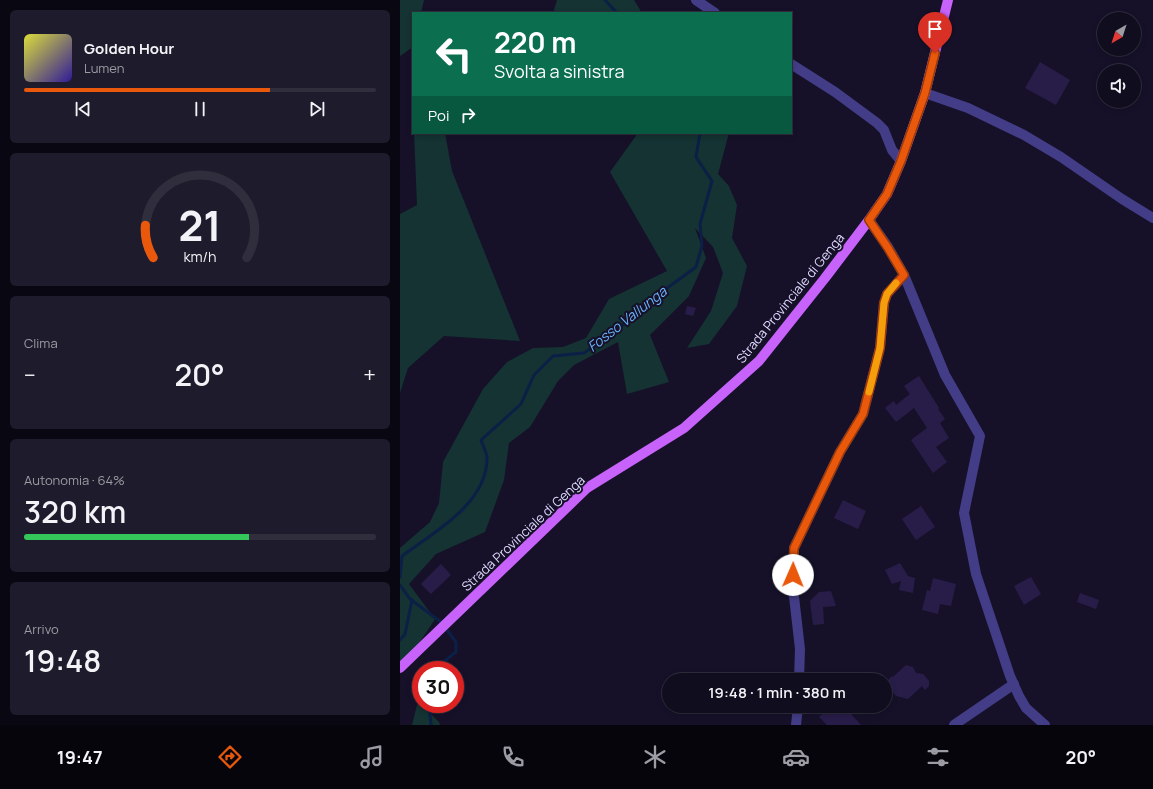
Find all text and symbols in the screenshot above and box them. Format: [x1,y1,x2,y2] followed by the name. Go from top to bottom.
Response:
[918,12,952,53] pin
[1097,12,1141,56] north arrow
[1097,12,1141,108] map controls
[924,18,946,40] icon: arrive
[494,23,577,61] text: 220 m
[428,28,480,80] icon: left
[84,38,174,59] text: Golden Hour
[84,59,124,77] text: Lumen
[494,59,624,83] text: Svolta a sinistra
[1097,64,1141,108] button: sound
[72,98,94,120] icon: previous
[189,98,211,120] icon: pause
[306,98,328,120] icon: next
[457,104,479,126] icon: right
[428,105,449,126] text: Poi
[179,196,222,252] text: 21
[732,229,848,367] street label: Strada Provinciale di Genga
[183,246,217,265] text: km/h
[583,281,671,356] water label: Fosso Vallunga
[24,334,58,352] text: Clima
[174,354,225,395] text: 20°
[24,360,36,390] text: −
[363,360,376,390] text: +
[24,471,125,489] text: Autonomia · 64%
[457,471,589,595] street label: Strada Provinciale di Genga
[24,491,126,532] text: 320 km
[772,554,814,596] position arrow
[24,620,59,638] text: Arrivo
[24,640,101,681] text: 19:48
[412,661,464,713] speed limit sign: 30
[708,682,846,703] text: 19:48 · 1 min · 380 m
[216,743,244,771] icon: directions
[358,743,386,771] icon: music
[499,743,527,771] icon: phone
[641,743,669,771] icon: climate
[782,743,810,771] icon: car
[924,743,952,771] icon: filters
[57,745,103,769] text: 19:47
[1066,745,1096,769] text: 20°

